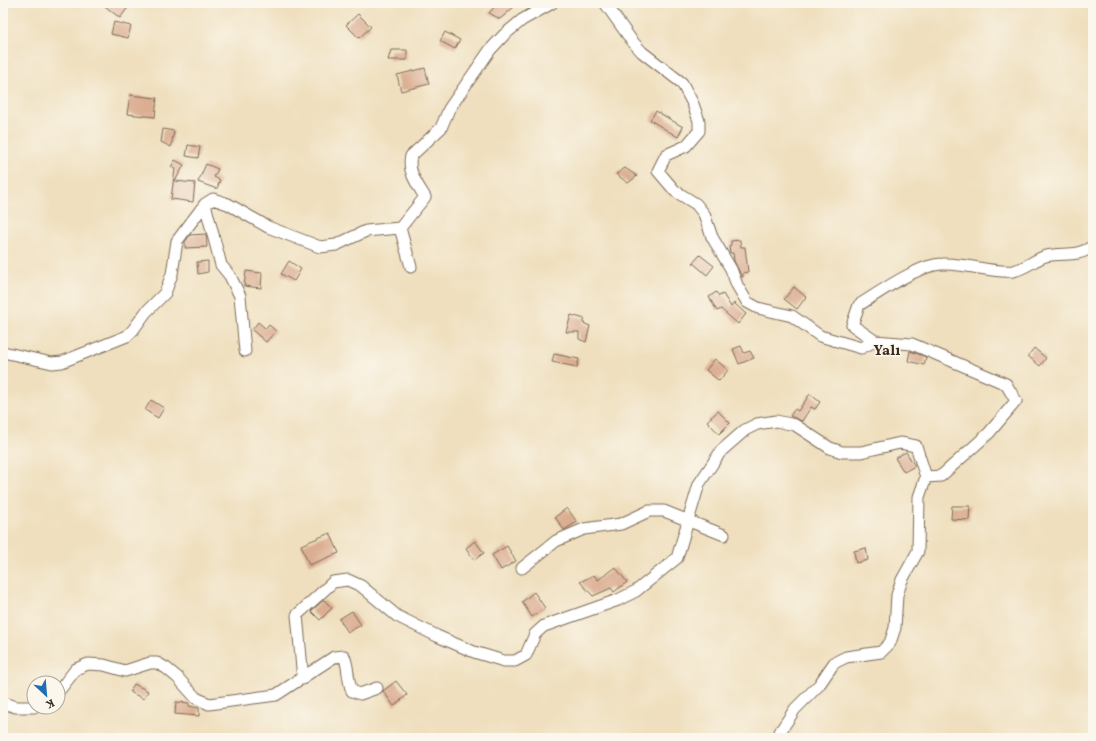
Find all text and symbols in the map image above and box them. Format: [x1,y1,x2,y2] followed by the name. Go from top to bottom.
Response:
[873,341,901,362] district label: Yalı
[26,675,66,715] north arrow
[43,694,57,711] text: K

